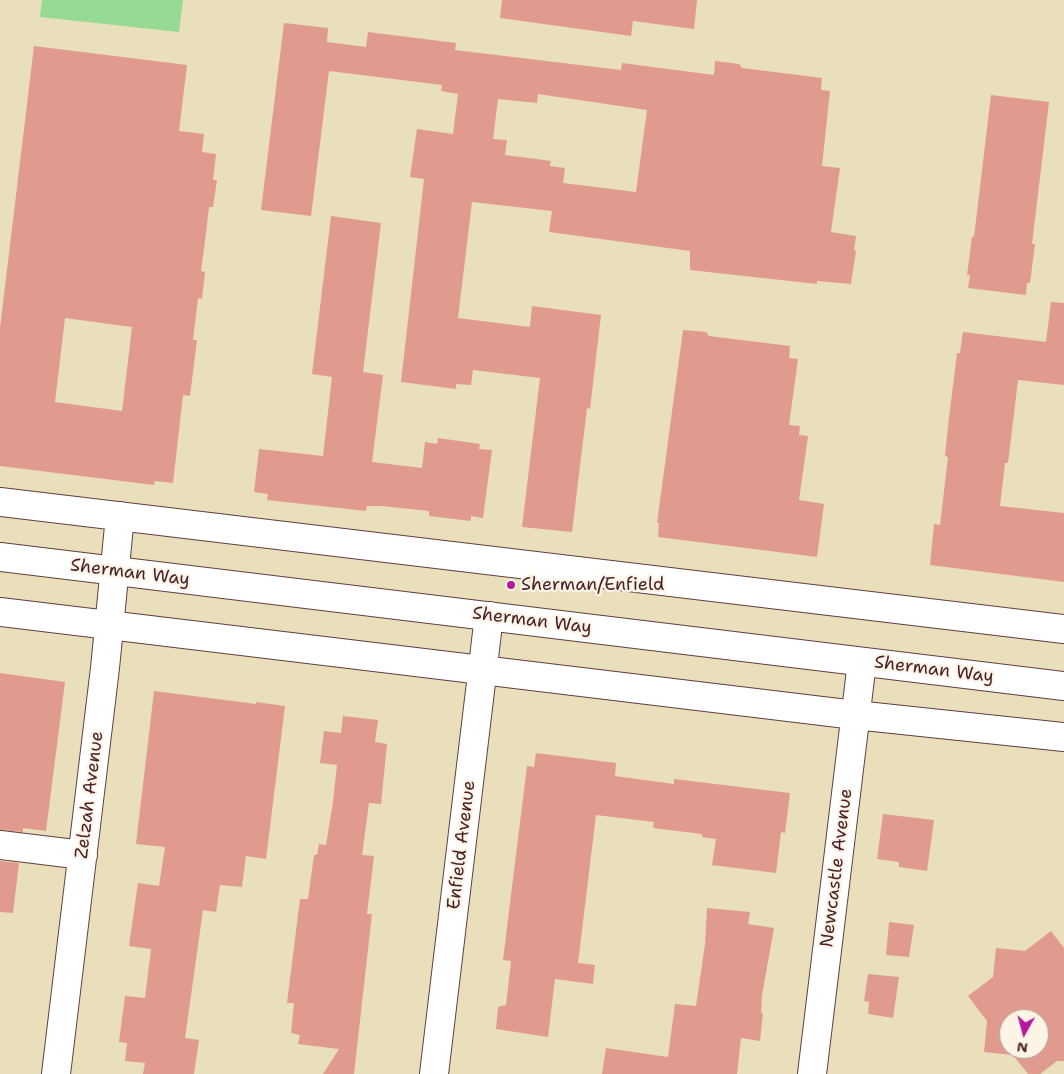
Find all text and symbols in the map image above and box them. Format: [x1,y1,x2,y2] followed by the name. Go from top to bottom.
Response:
[69,555,191,591] street label: Sherman Way
[521,574,664,596] place label: Sherman/Enfield
[505,579,517,591] marker: Sherman/Enfield
[471,603,593,639] street label: Sherman Way
[873,652,995,688] street label: Sherman Way
[71,730,109,860] street label: Zelzah Avenue
[443,779,481,911] street label: Enfield Avenue
[817,787,857,949] street label: Newcastle Avenue
[999,1009,1049,1059] north arrow
[1016,1038,1029,1058] text: N

